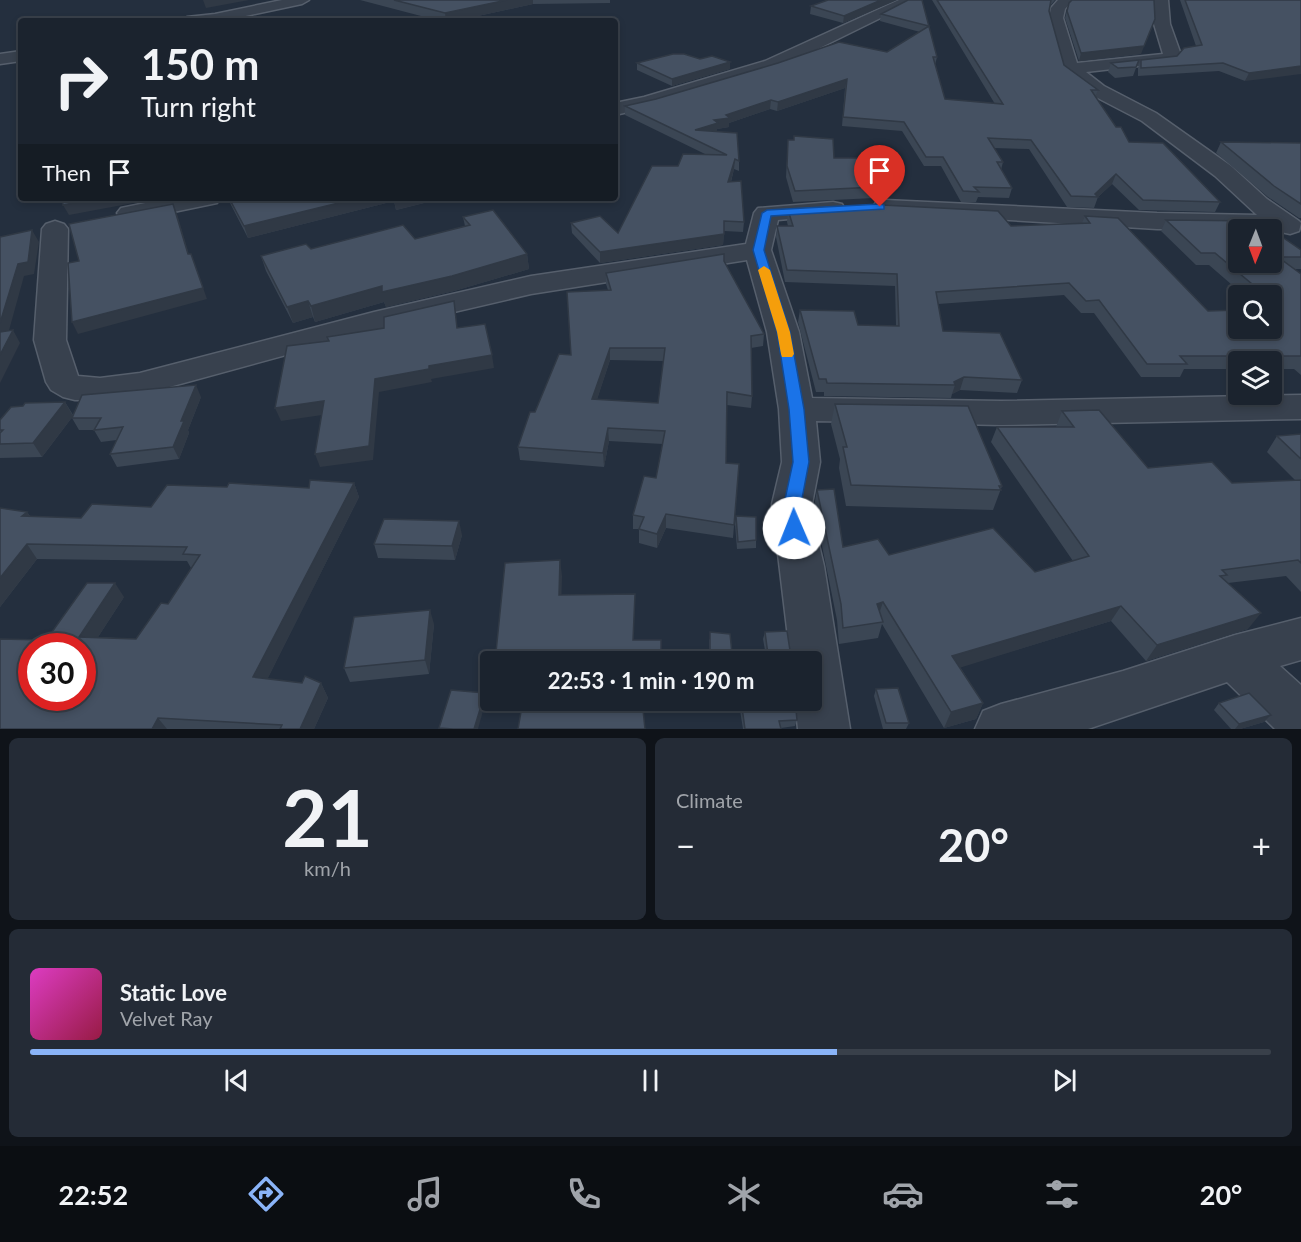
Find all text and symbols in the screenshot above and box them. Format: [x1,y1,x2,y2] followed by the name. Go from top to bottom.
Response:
[141,39,259,89] text: 150 m
[42,42,120,120] icon: right
[141,90,256,123] text: Turn right
[854,145,905,207] pin
[863,154,896,187] icon: arrive
[103,156,136,189] icon: arrive
[42,159,91,186] text: Then
[1228,219,1282,273] north arrow
[1228,219,1282,405] map controls
[1228,285,1282,339] button: search
[1228,351,1282,405] button: layers
[762,496,826,560] position arrow
[18,633,96,711] speed limit sign: 30
[548,667,754,694] text: 22:53 · 1 min · 190 m
[282,770,373,864] text: 21
[676,788,743,812] text: Climate
[938,818,1009,872] text: 20°
[676,825,695,865] text: −
[1252,825,1271,865] text: +
[304,856,351,880] text: km/h
[120,979,227,1006] text: Static Love
[120,1006,213,1030] text: Velvet Ray
[220,1064,253,1097] icon: previous
[634,1064,667,1097] icon: pause
[1048,1064,1081,1097] icon: next
[245,1173,287,1215] icon: directions
[404,1173,446,1215] icon: music
[563,1173,605,1215] icon: phone
[723,1173,765,1215] icon: climate
[882,1173,924,1215] icon: car
[1041,1173,1083,1215] icon: filters
[59,1178,128,1211] text: 22:52
[1200,1178,1242,1211] text: 20°

